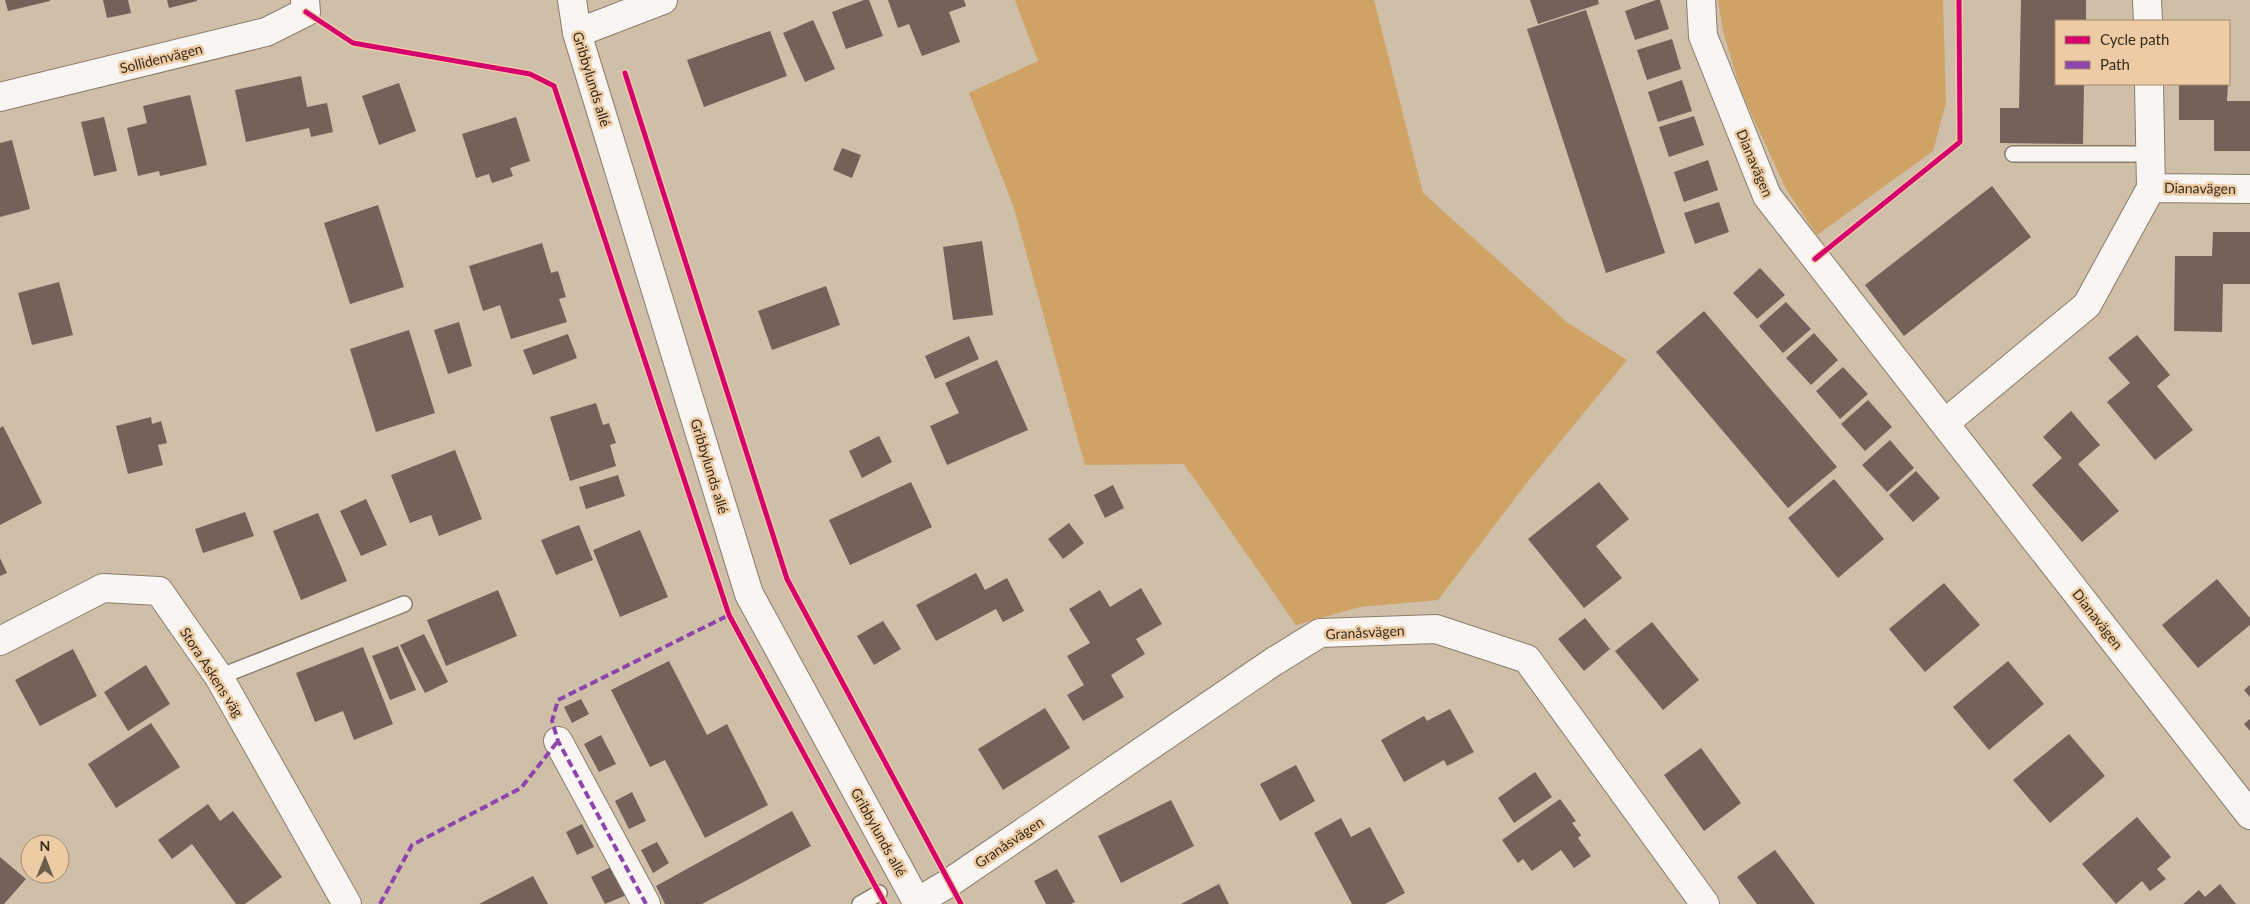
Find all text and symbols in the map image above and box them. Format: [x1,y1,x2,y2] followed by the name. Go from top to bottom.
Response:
[2055,20,2230,85] legend
[569,29,615,129] street label: Gribbylunds allé
[2100,30,2169,48] text: Cycle path
[118,39,204,77] street label: Sollidenvägen
[2100,55,2130,73] text: Path
[1733,127,1777,199] street label: Dianavägen
[2164,179,2236,197] street label: Dianavägen
[687,416,733,516] street label: Gribbylunds allé
[2069,585,2127,653] street label: Dianavägen
[1325,621,1405,643] street label: Granåsvägen
[177,624,247,720] street label: Stora Askens väg
[848,785,910,879] street label: Gribbylunds allé
[971,813,1047,871] street label: Granåsvägen
[20,834,70,884] north arrow
[40,837,50,854] text: N

